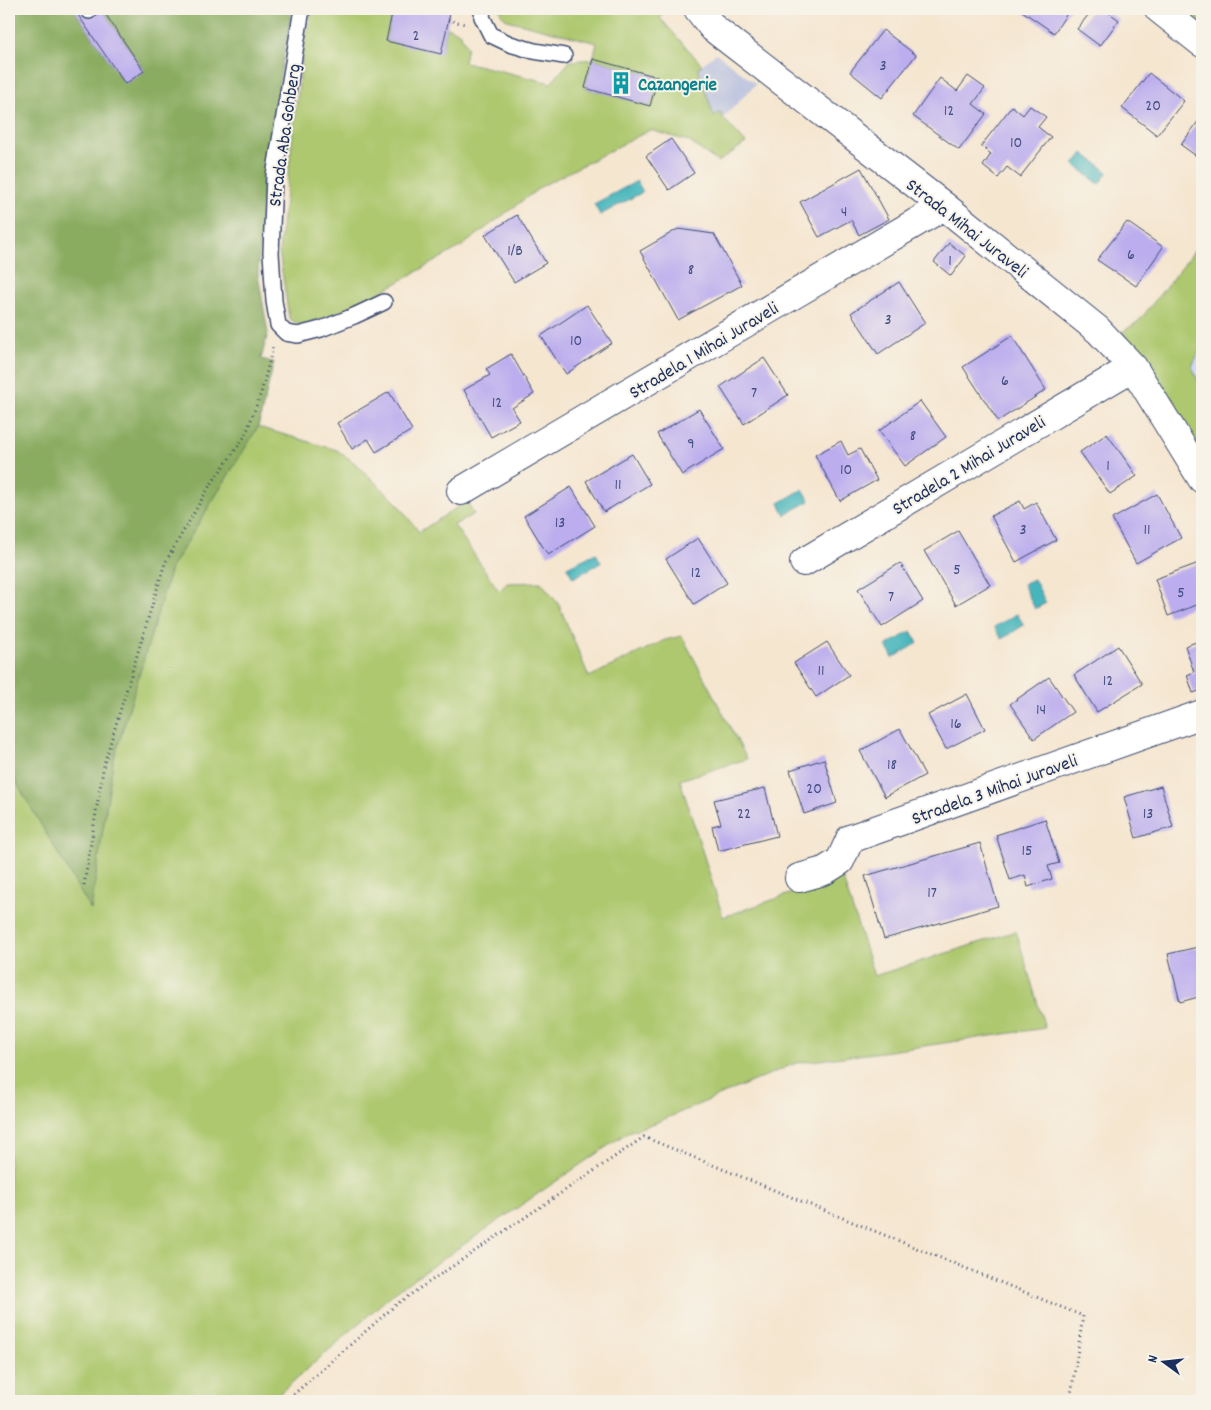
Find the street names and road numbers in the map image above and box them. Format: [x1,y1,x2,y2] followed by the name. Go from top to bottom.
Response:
[263,62,310,209] street label: Strada Aba Gohberg
[899,173,1033,287] street label: Strada Mihai Juraveli
[625,296,785,407] street label: Stradela 1 Mihai Juraveli
[888,410,1052,524] street label: Stradela 2 Mihai Juraveli
[909,749,1082,834] street label: Stradela 3 Mihai Juraveli

